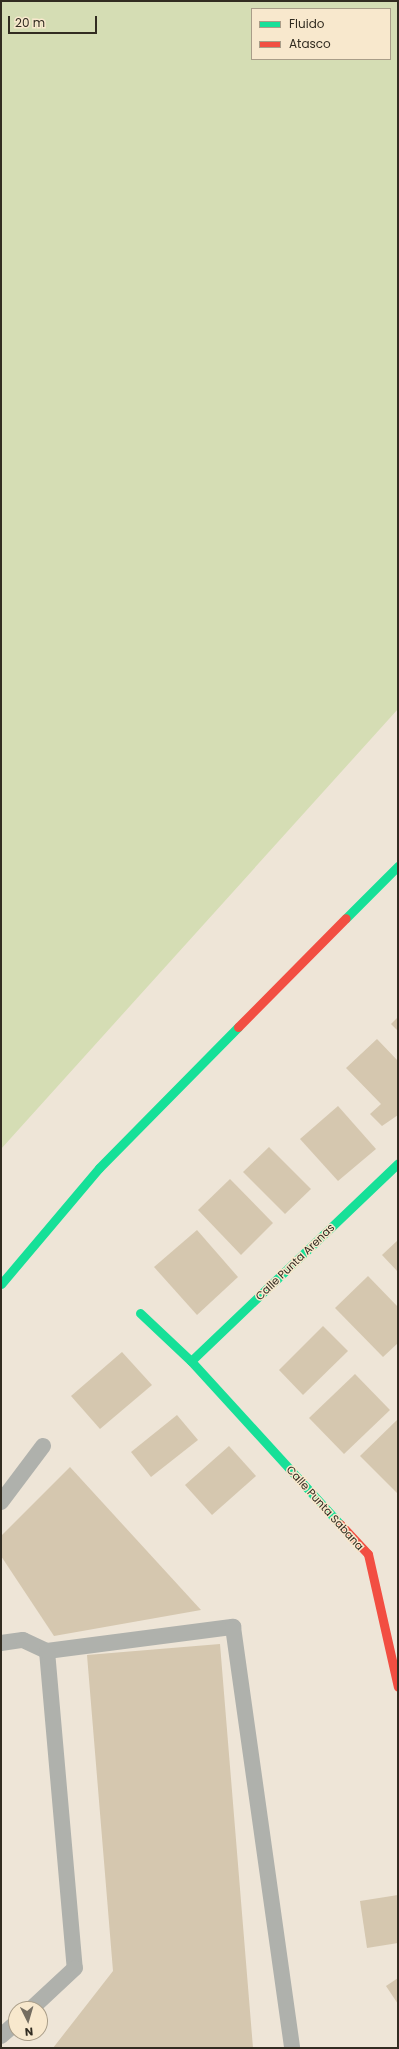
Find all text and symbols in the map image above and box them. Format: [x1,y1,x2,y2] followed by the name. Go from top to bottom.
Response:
[10,8,99,34] scale bar
[251,8,391,60] legend
[15,14,45,31] text: 20 m
[289,15,324,32] text: Fluido
[289,35,331,52] text: Atasco
[253,1221,337,1303] street label: Calle Punta Arenas
[284,1463,366,1553] street label: Calle Punta Sabana
[8,2001,48,2041] north arrow
[24,2024,34,2040] text: N

